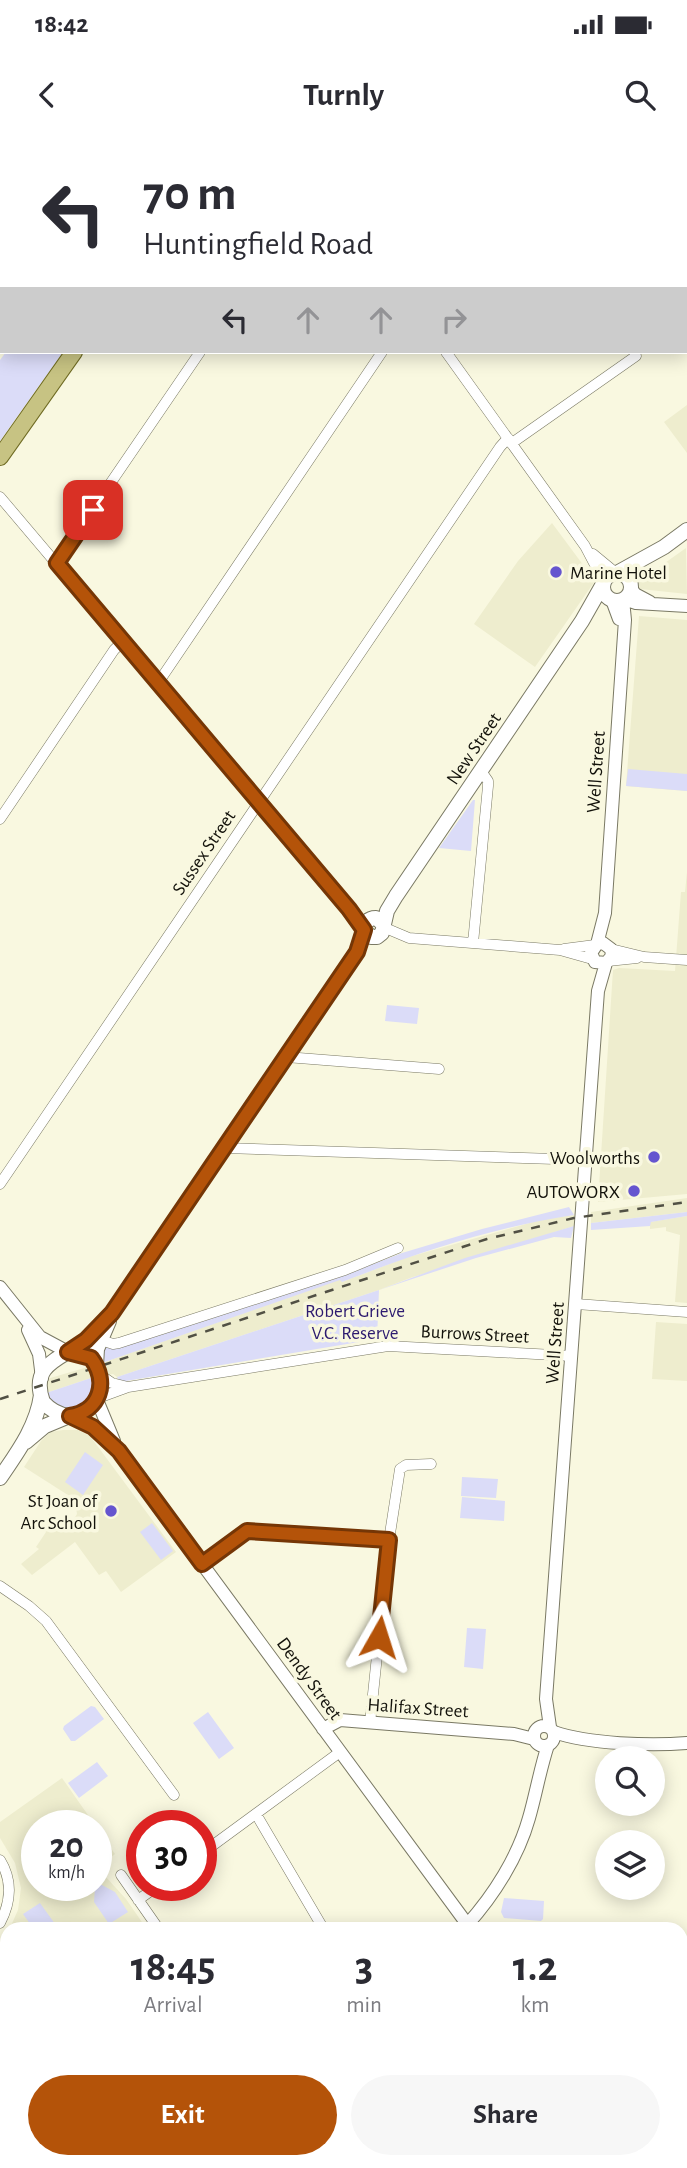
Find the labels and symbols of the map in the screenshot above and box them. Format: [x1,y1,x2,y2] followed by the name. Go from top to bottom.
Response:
[63,480,123,540] pin
[548,564,564,580] marker: Marine Hotel
[570,564,667,583] place label: Marine Hotel
[443,710,505,788] street label: New Street
[584,730,609,814] street label: Well Street
[169,807,239,899] street label: Sussex Street
[550,1149,640,1168] place label: Woolworths
[646,1149,662,1165] marker: Woolworths
[527,1183,620,1202] place label: AUTOWORX
[626,1183,642,1199] marker: AUTOWORX
[543,1301,568,1385] street label: Well Street
[305,1302,405,1343] park label: Robert Grieve V.C. Reserve
[420,1322,530,1347] street label: Burrows Street
[21,1492,98,1533] place label: St Joan of Arc School
[103,1503,119,1519] marker: St Joan of Arc School
[342,1600,416,1674] position arrow
[273,1634,345,1724] street label: Dendy Street
[367,1695,469,1722] street label: Halifax Street
[126,1810,217,1901] speed limit sign: 30

